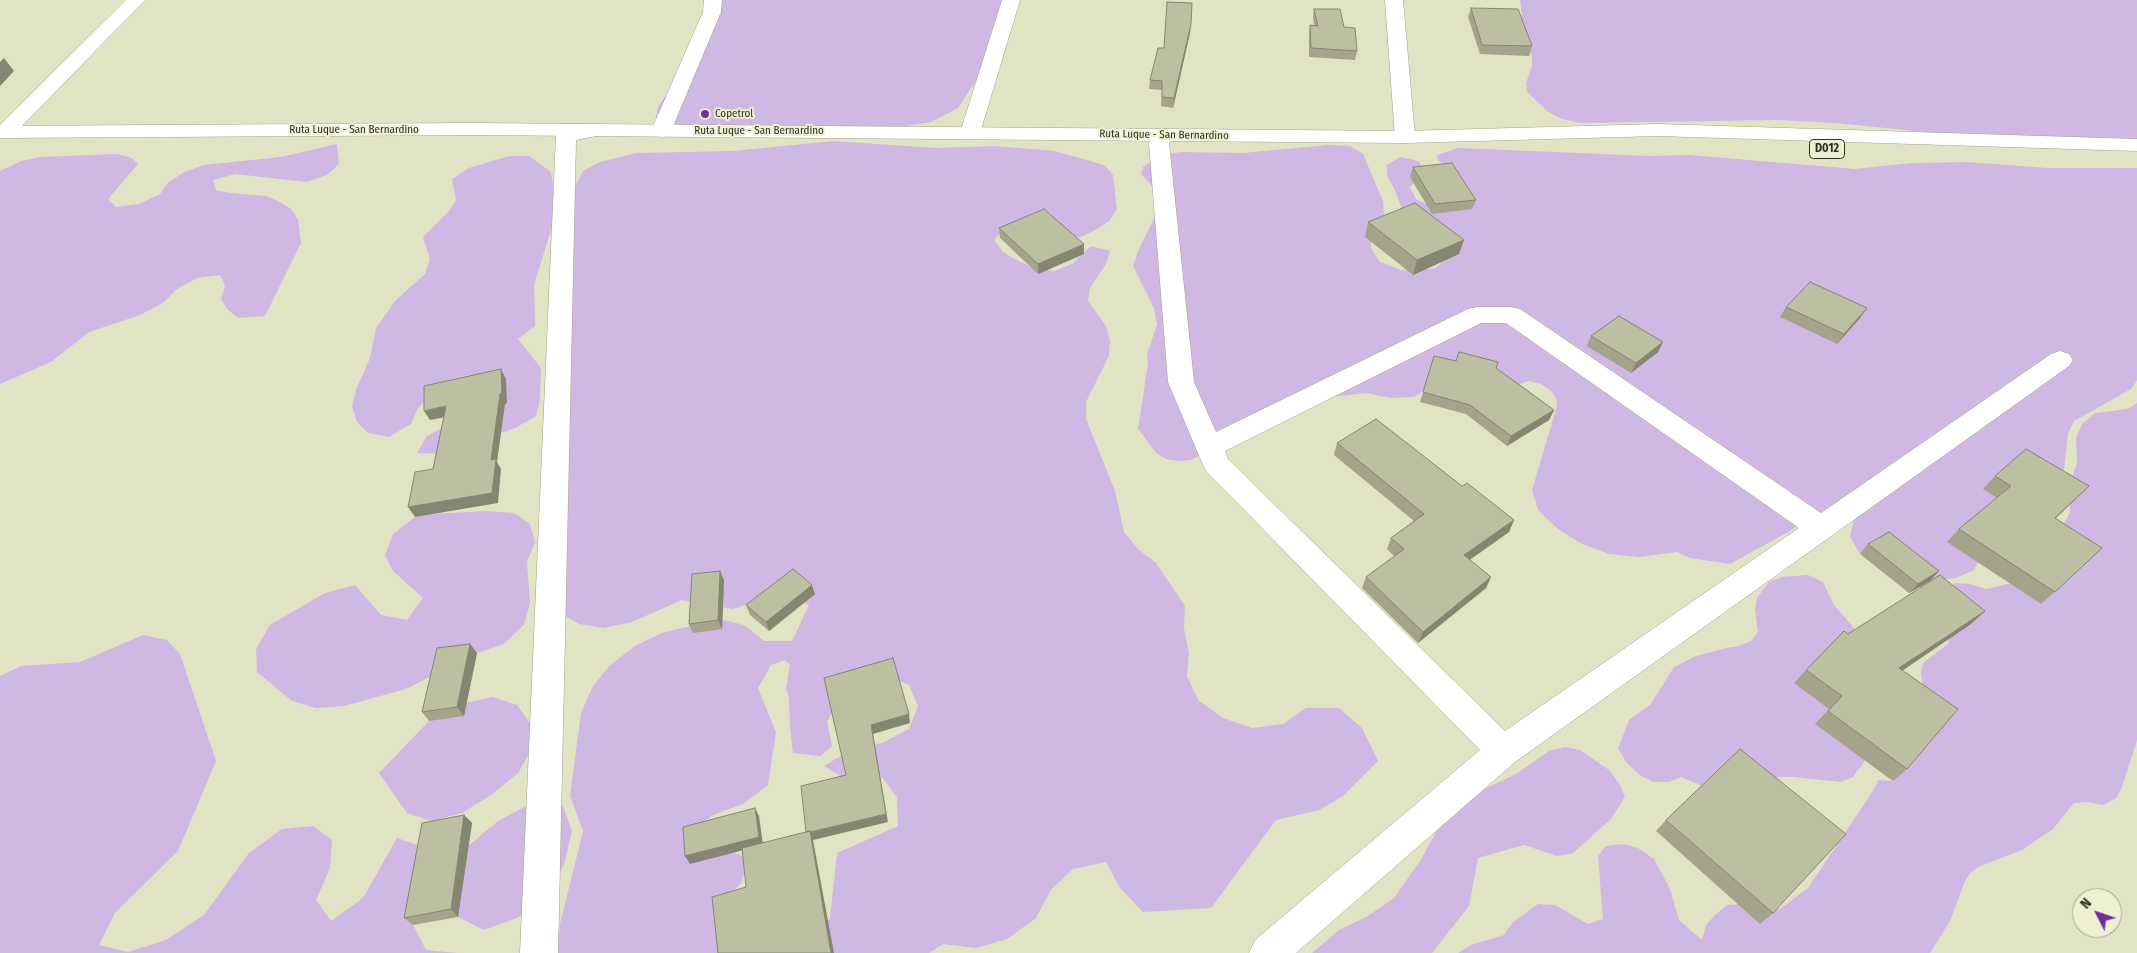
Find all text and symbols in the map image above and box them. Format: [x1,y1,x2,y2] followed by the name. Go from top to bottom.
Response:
[715,107,753,121] place label: Copetrol
[699,108,711,120] marker: Copetrol
[289,123,419,137] street label: Ruta Luque - San Bernardino
[694,124,824,138] street label: Ruta Luque - San Bernardino
[1099,127,1229,143] street label: Ruta Luque - San Bernardino
[1810,140,1844,158] road number: D012
[2072,888,2122,938] north arrow
[2077,895,2095,912] text: N

